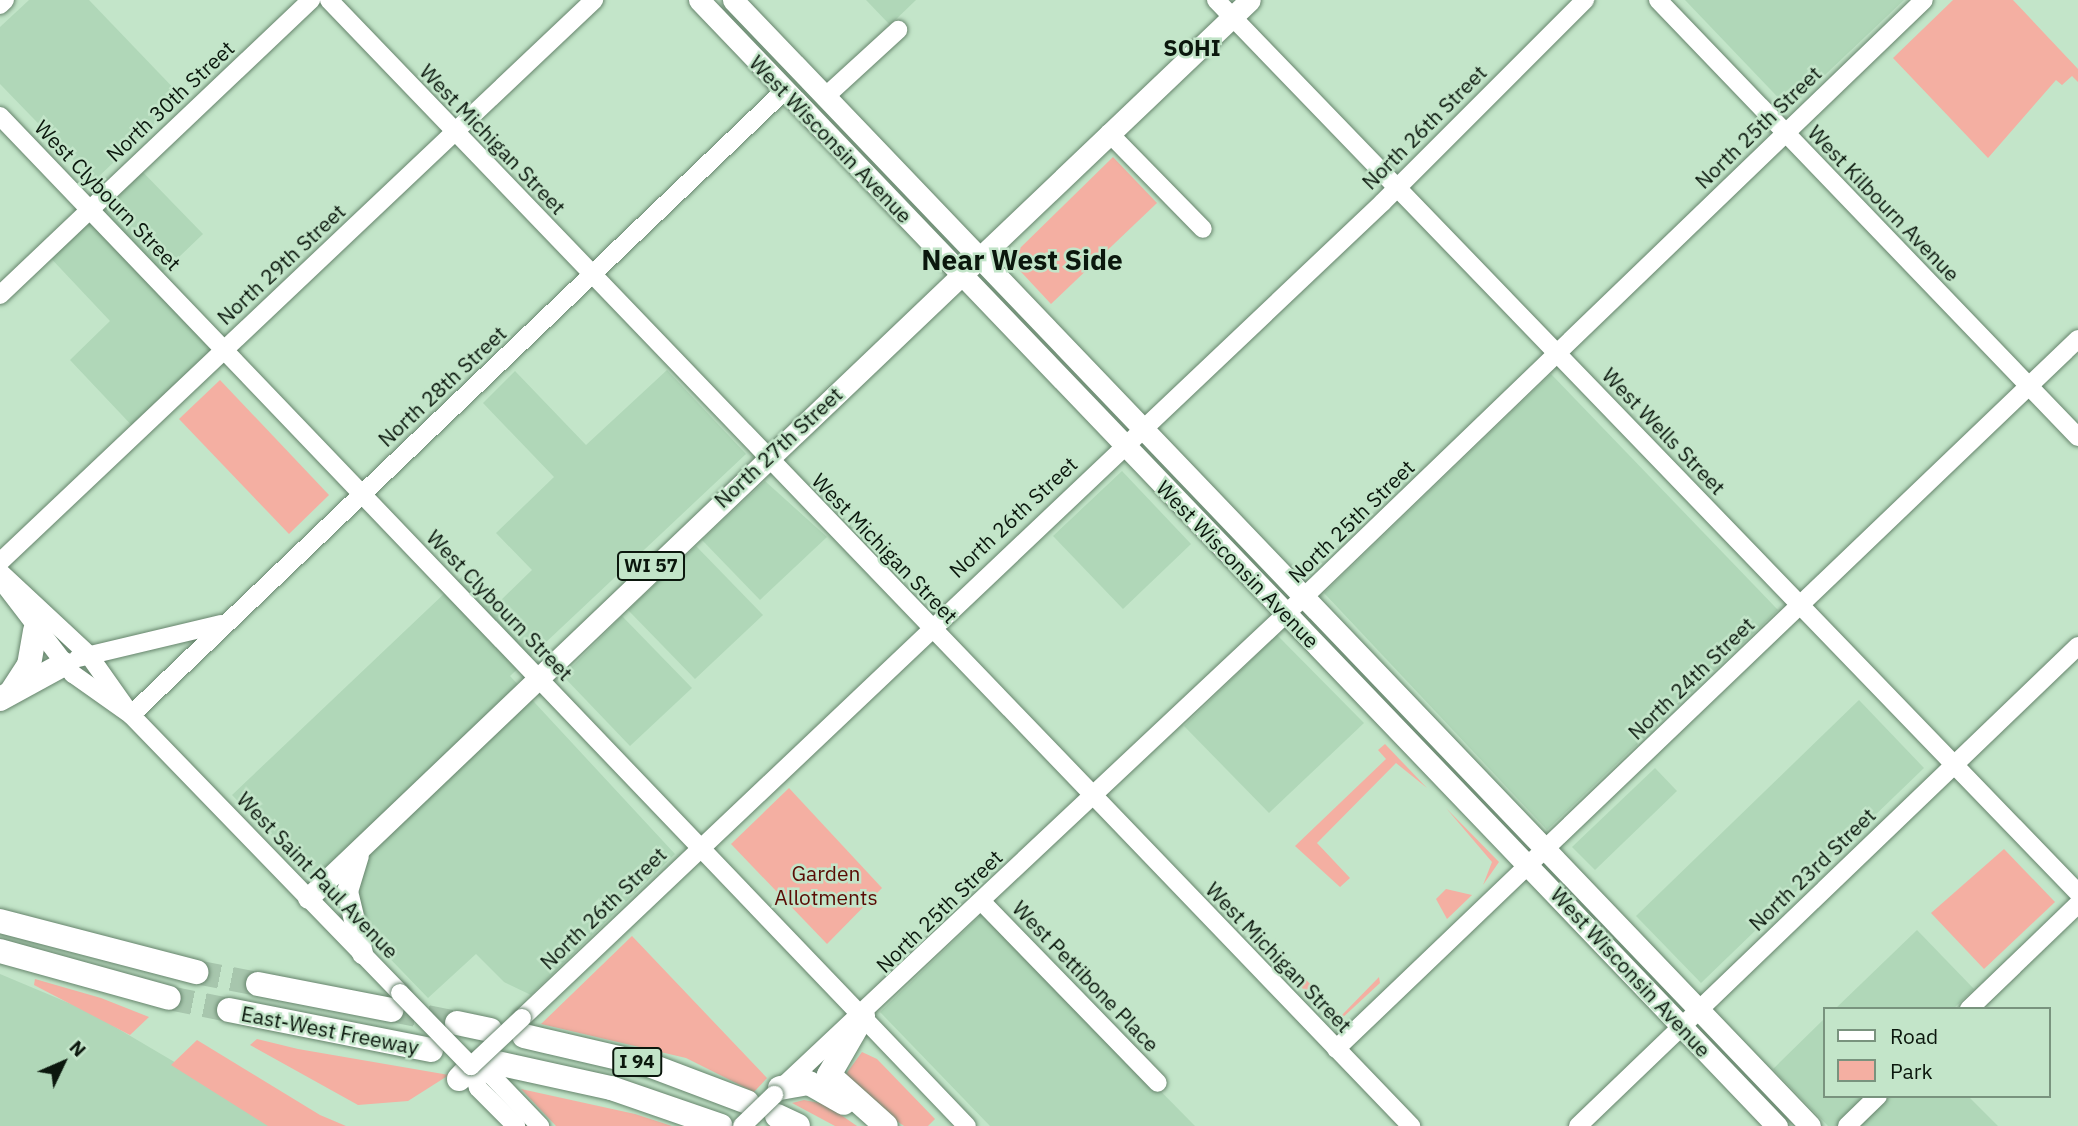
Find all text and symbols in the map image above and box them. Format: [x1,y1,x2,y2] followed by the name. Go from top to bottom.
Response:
[1163,33,1221,61] district label: SOHI
[101,35,239,167] street label: North 30th Street
[744,50,918,228] street label: West Wisconsin Avenue
[415,59,571,219] street label: West Michigan Street
[1357,60,1491,194] street label: North 26th Street
[1690,60,1826,194] street label: North 25th Street
[30,115,186,275] street label: West Clybourn Street
[1803,120,1965,286] street label: West Kilbourn Avenue
[212,198,350,330] street label: North 29th Street
[921,243,1123,277] district label: Near West Side
[373,320,511,452] street label: North 28th Street
[1597,362,1731,500] street label: West Wells Street
[709,381,847,513] street label: North 27th Street
[944,451,1082,583] street label: North 26th Street
[1283,454,1419,588] street label: North 25th Street
[807,468,963,628] street label: West Michigan Street
[1151,475,1325,653] street label: West Wisconsin Avenue
[422,525,578,685] street label: West Clybourn Street
[616,551,686,582] road number: WI 57
[1623,611,1759,745] street label: North 24th Street
[232,787,404,963] street label: West Saint Paul Avenue
[1743,802,1881,936] street label: North 23rd Street
[535,841,671,975] street label: North 26th Street
[871,844,1007,978] street label: North 25th Street
[774,860,878,910] park label: Garden Allotments
[1201,877,1357,1037] street label: West Michigan Street
[1546,882,1716,1062] street label: West Wisconsin Avenue
[1007,895,1165,1057] street label: West Pettibone Place
[239,1000,421,1060] street label: East-West Freeway
[1822,1007,2050,1098] legend
[1890,1022,1938,1050] text: Road
[28,1028,98,1098] north arrow
[65,1035,92,1062] text: N
[611,1046,663,1078] road number: I 94
[1890,1057,1933,1085] text: Park

